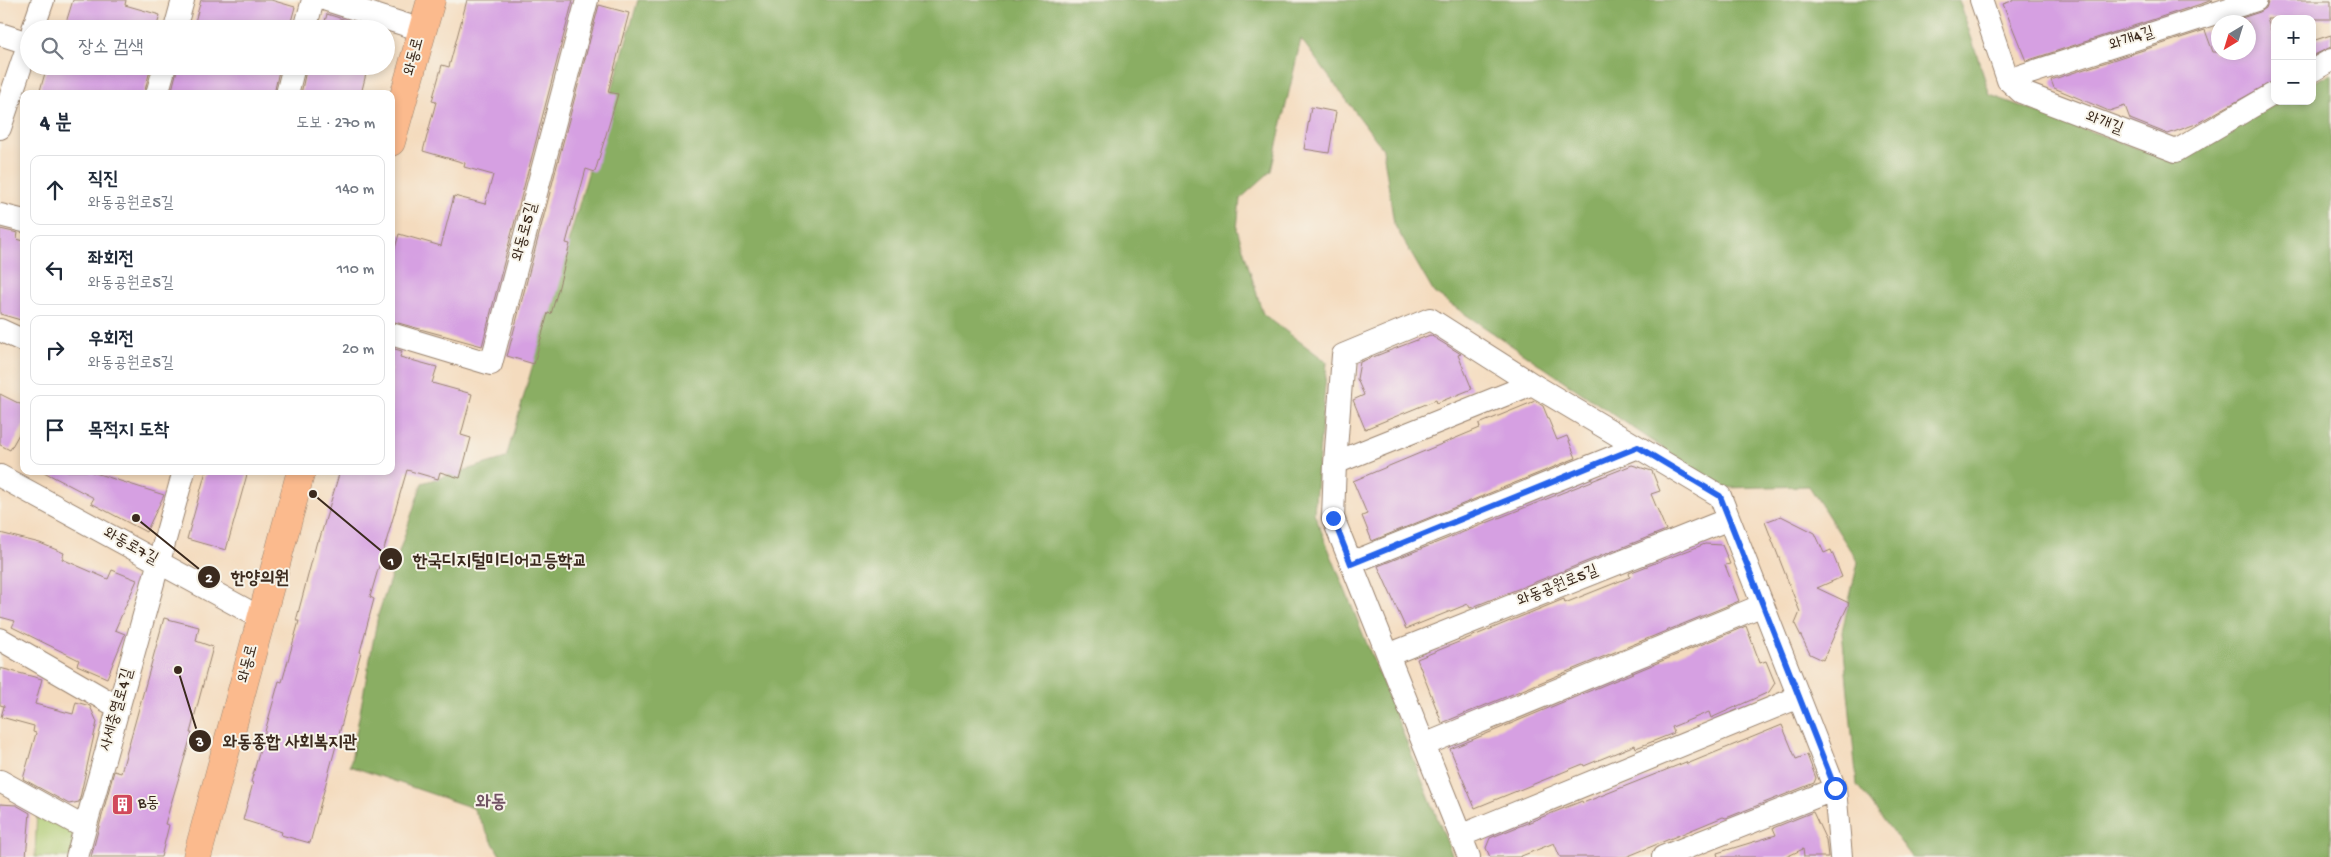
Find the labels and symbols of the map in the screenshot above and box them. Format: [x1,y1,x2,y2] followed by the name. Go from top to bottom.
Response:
[2211,15,2256,60] north arrow
[2107,24,2157,56] street label: 와개4길
[401,36,429,78] street label: 와동로
[2083,108,2126,140] street label: 와개길
[509,200,543,263] street label: 와동로5길
[1322,507,1345,530] route end
[99,524,161,570] street label: 와동로7길
[378,543,597,576] callout: 한국디지털미디어고등학교
[412,552,587,573] text: 한국디지털미디어고등학교
[387,553,394,571] text: 1
[196,560,299,593] callout: 한양의원
[1515,562,1601,612] street label: 와동공원로5길
[230,569,289,590] text: 한양의원
[205,570,213,588] text: 2
[235,643,263,685] street label: 와동로
[97,666,139,753] street label: 사세충열로4길
[188,725,368,758] callout: 와동종합 사회복지관
[223,733,358,754] text: 와동종합 사회복지관
[195,734,204,752] text: 3
[1824,777,1847,800] route start
[110,792,134,816] building icon: B동
[476,792,506,815] district label: 와동
[137,795,159,814] place label: B동

